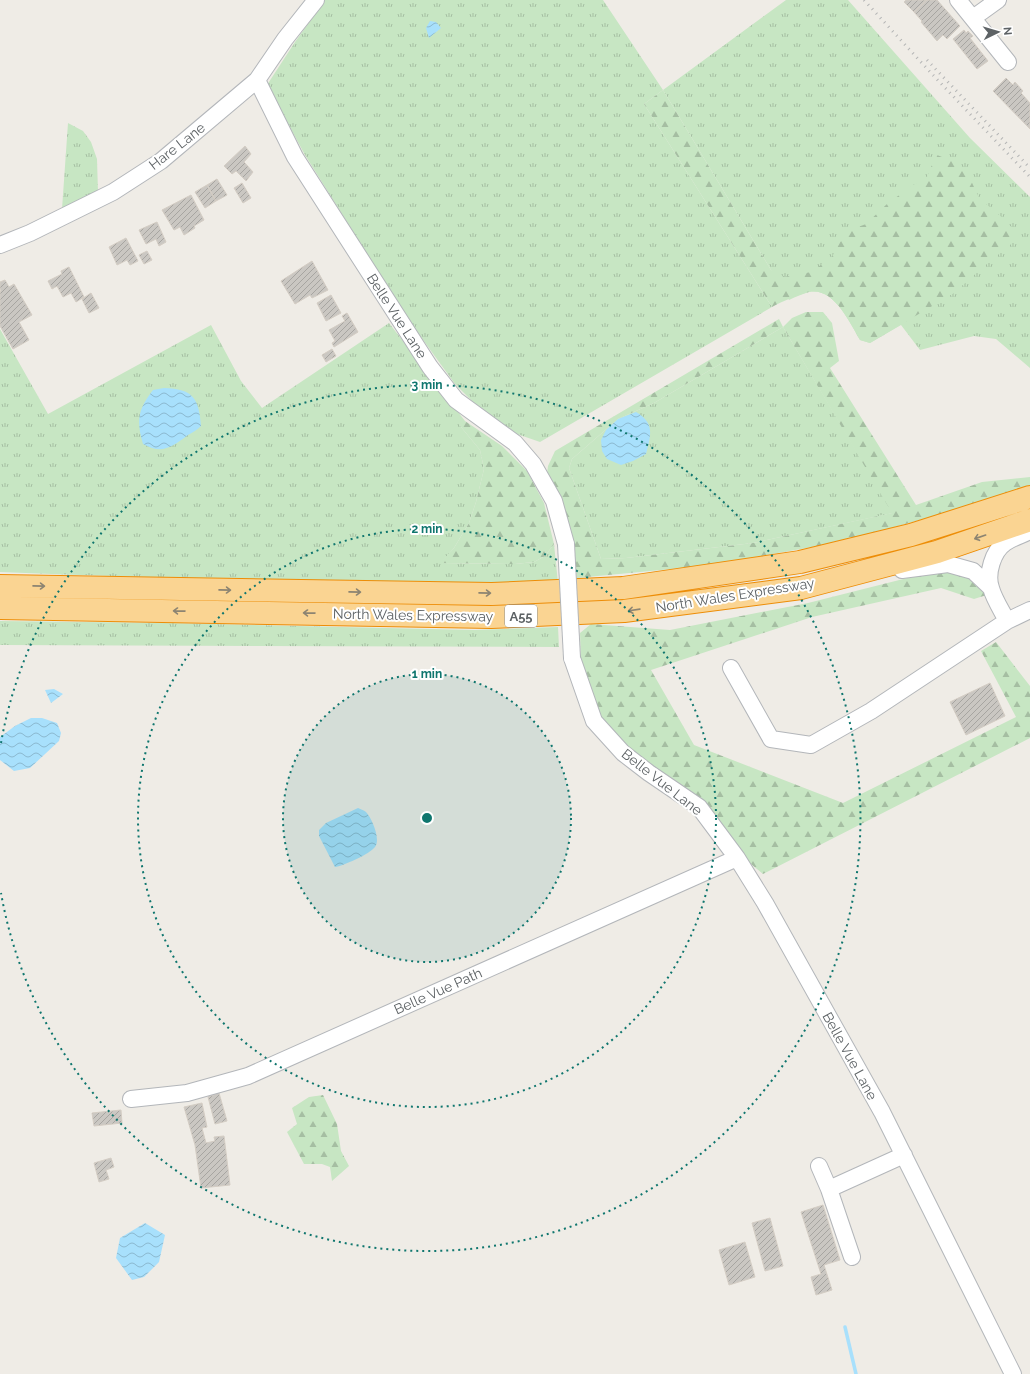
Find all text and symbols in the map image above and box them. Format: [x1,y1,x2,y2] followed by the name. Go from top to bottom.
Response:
[978,12,1018,52] north arrow
[1001,26,1014,36] text: N
[146,119,208,173] street label: Hare Lane
[364,271,430,361] street label: Belle Vue Lane
[411,378,443,392] text: 3 min
[411,522,443,536] text: 2 min
[974,534,986,542] one-way arrow
[654,574,816,615] street label: North Wales Expressway
[32,583,45,590] one-way arrow
[218,586,231,594] one-way arrow
[348,588,361,596] one-way arrow
[478,590,491,597] one-way arrow
[505,605,537,627] road number: A55
[333,606,494,624] street label: North Wales Expressway
[628,606,641,614] one-way arrow
[173,607,186,614] one-way arrow
[303,609,316,617] one-way arrow
[412,667,442,681] text: 1 min
[619,746,705,818] street label: Belle Vue Lane
[420,811,434,825] centre of rings
[392,964,484,1018] street label: Belle Vue Path
[819,1009,881,1103] street label: Belle Vue Lane

